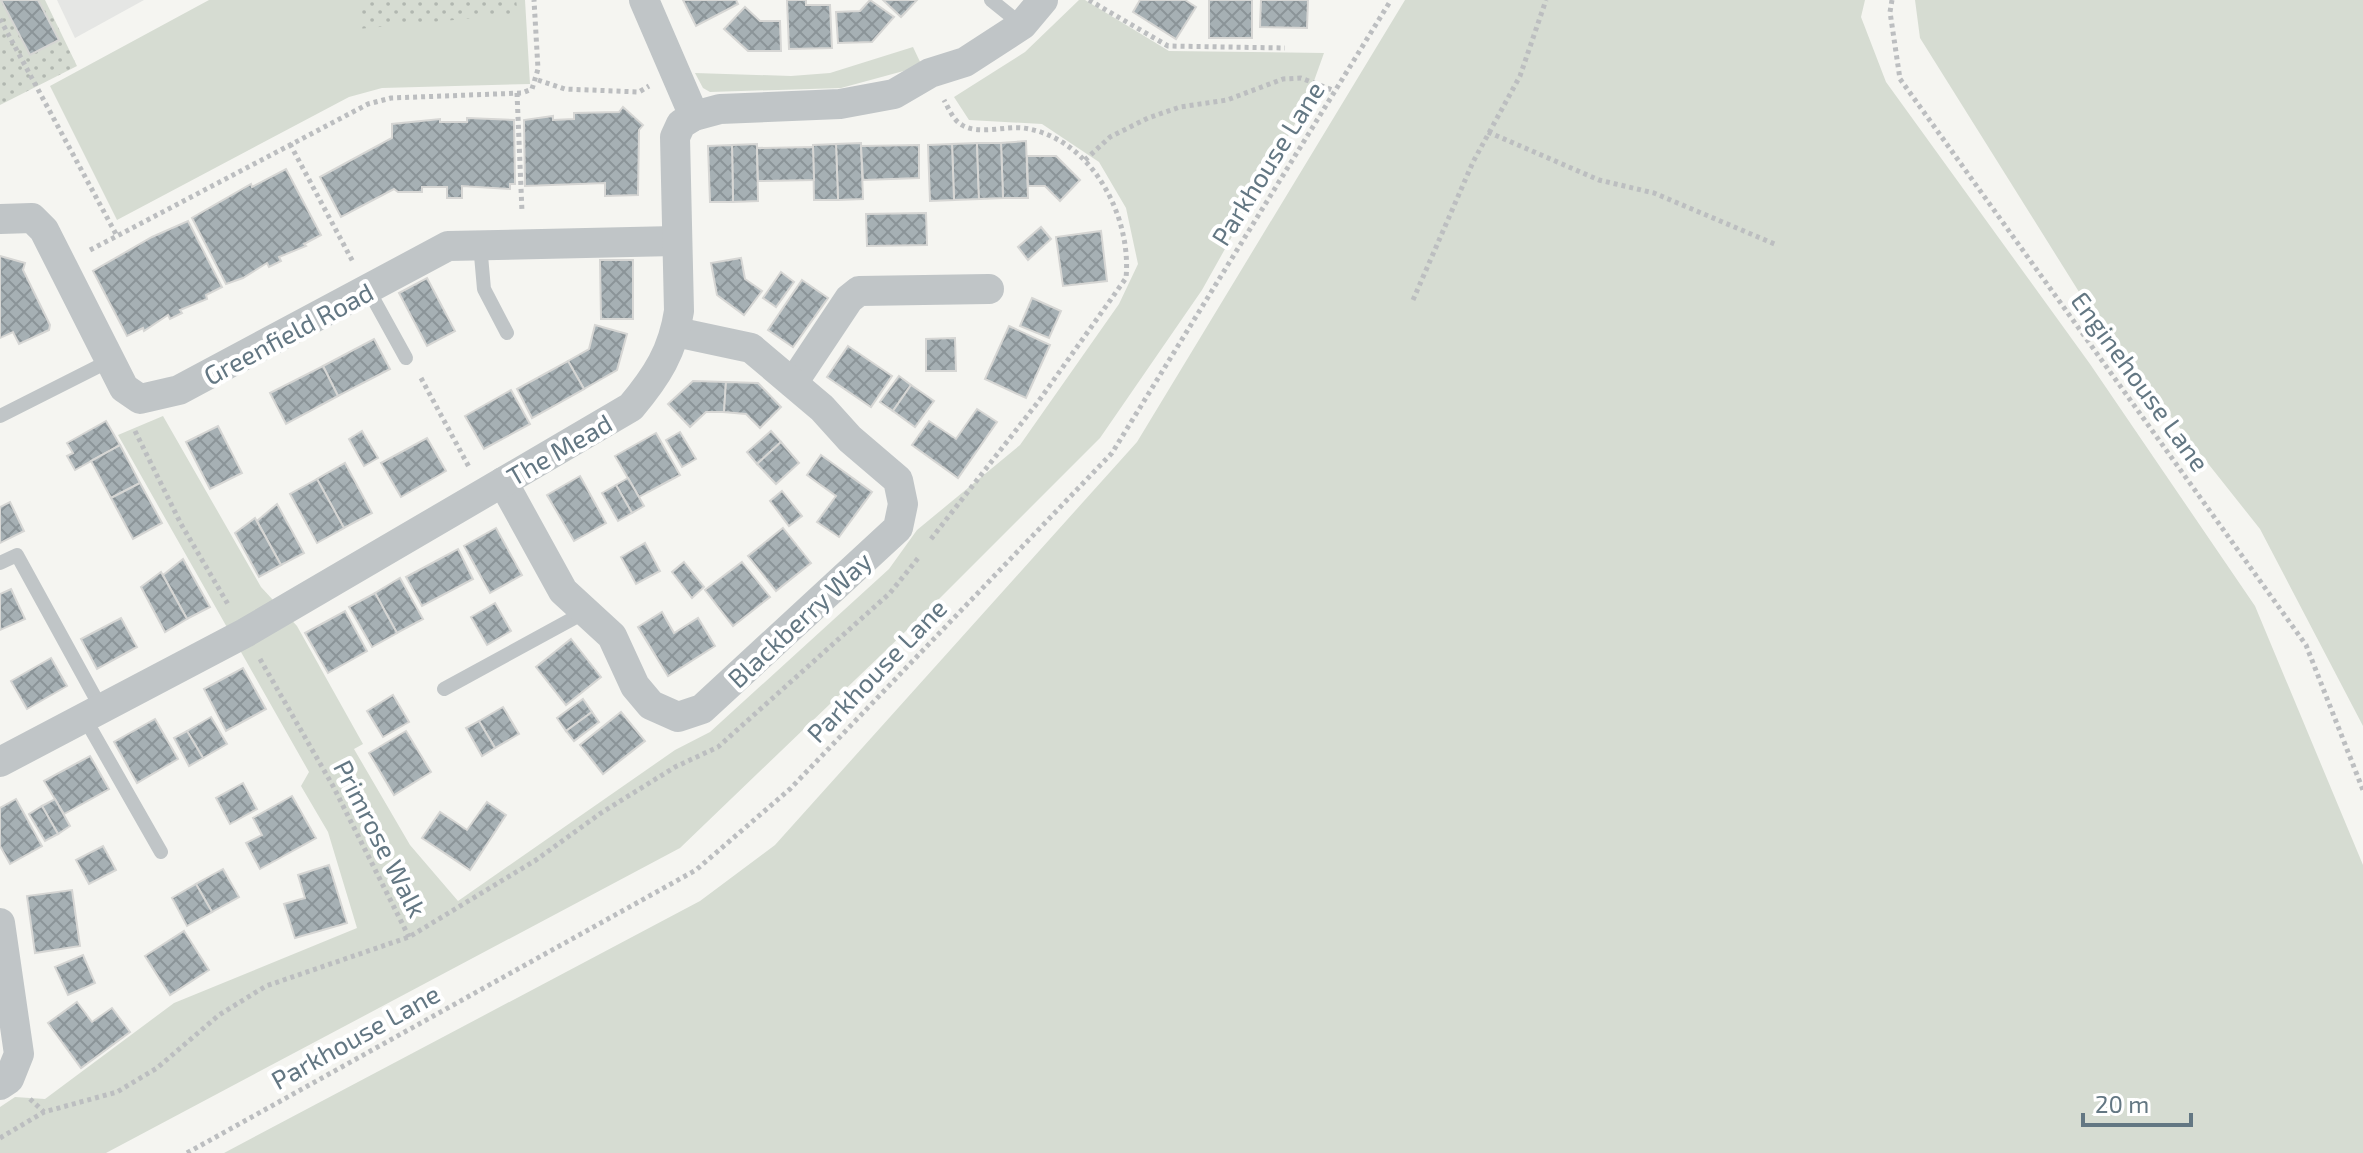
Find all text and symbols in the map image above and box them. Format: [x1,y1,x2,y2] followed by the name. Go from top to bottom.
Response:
[1204,75,1330,251] street label: Parkhouse Lane
[198,275,378,391] street label: Greenfield Road
[2066,285,2216,477] street label: Enginehouse Lane
[501,407,617,491] street label: The Mead
[721,545,877,693] street label: Blackberry Way
[800,592,952,748] street label: Parkhouse Lane
[328,754,434,922] street label: Primrose Walk
[265,977,445,1095] street label: Parkhouse Lane
[2083,1077,2191,1127] scale bar
[2095,1089,2149,1118] text: 20 m

